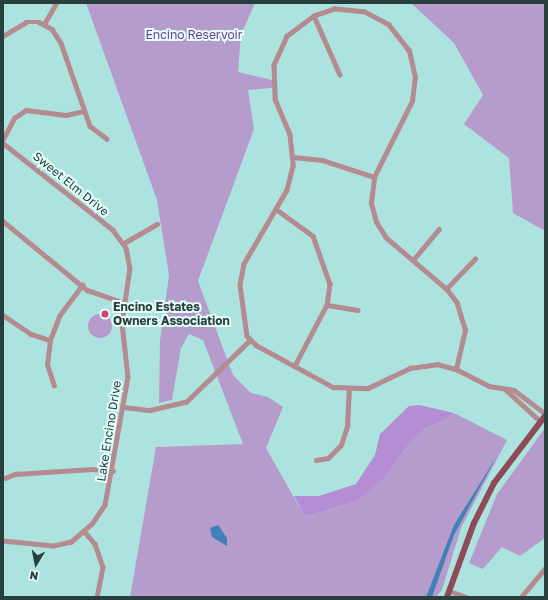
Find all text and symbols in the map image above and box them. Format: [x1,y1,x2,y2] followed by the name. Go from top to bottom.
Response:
[146,28,242,42] park label: Encino Reservoir
[30,149,112,219] street label: Sweet Elm Drive
[113,300,230,328] place label: Encino Estates Owners Association
[100,309,110,319] marker: Encino Estates Owners Association
[94,379,124,483] street label: Lake Encino Drive
[16,544,56,584] north arrow
[29,569,39,583] text: N

